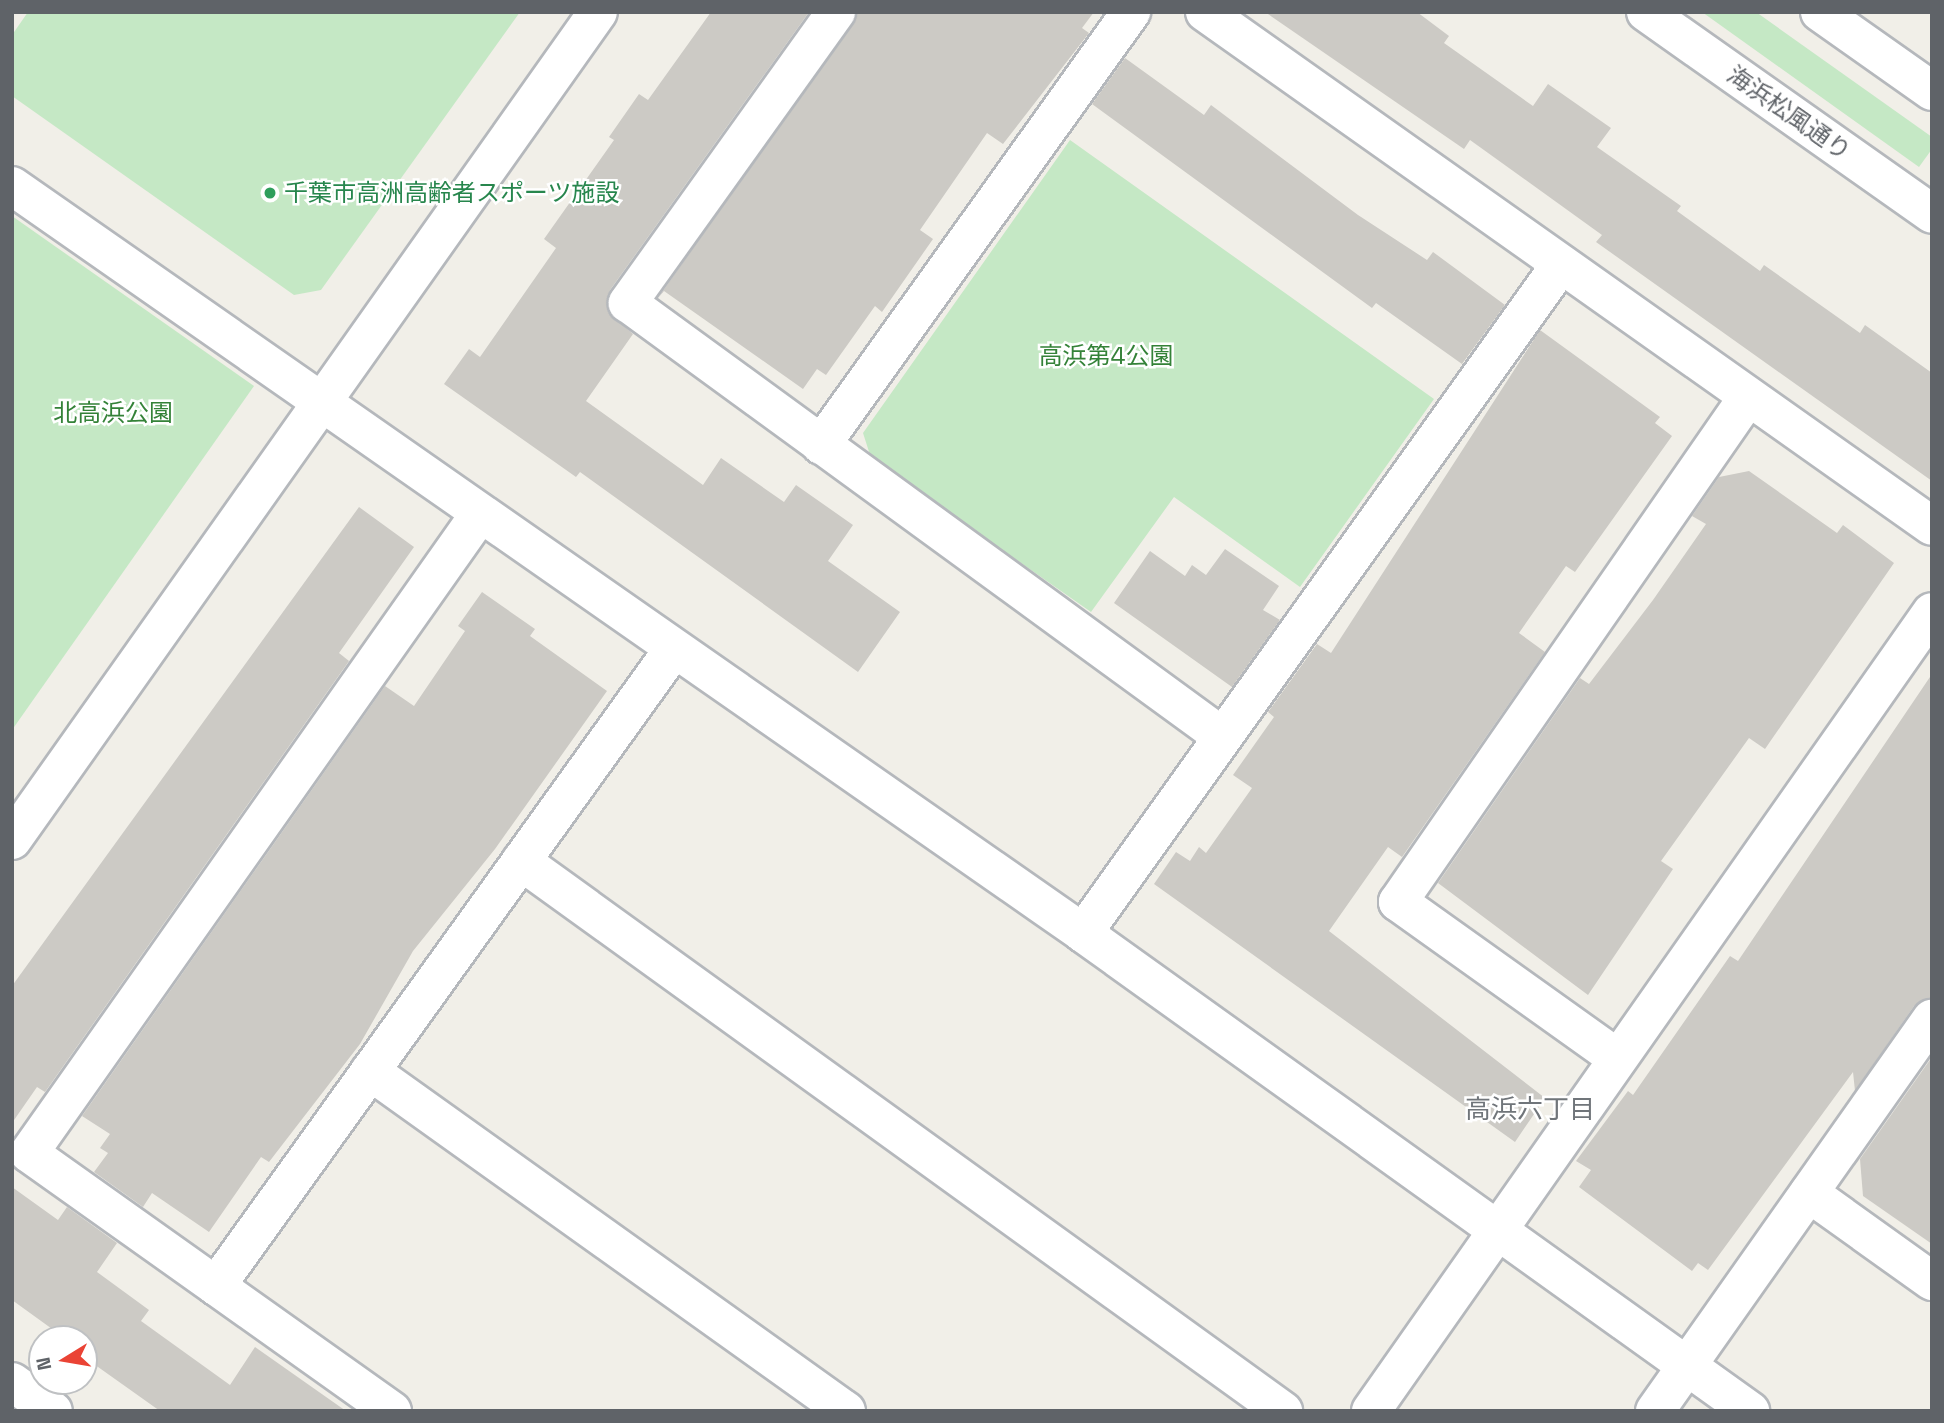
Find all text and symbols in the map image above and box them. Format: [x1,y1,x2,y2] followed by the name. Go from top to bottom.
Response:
[1722,60,1856,166] street label: 海浜松風通り
[284,179,620,207] place label: 千葉市高洲高齢者スポーツ施設
[262,185,278,201] marker: 千葉市高洲高齢者スポーツ施設
[1039,342,1173,370] park label: 高浜第4公園
[53,399,173,427] park label: 北高浜公園
[1465,1094,1595,1126] district label: 高浜六丁目
[28,1325,98,1395] north arrow
[30,1355,57,1372] text: N

